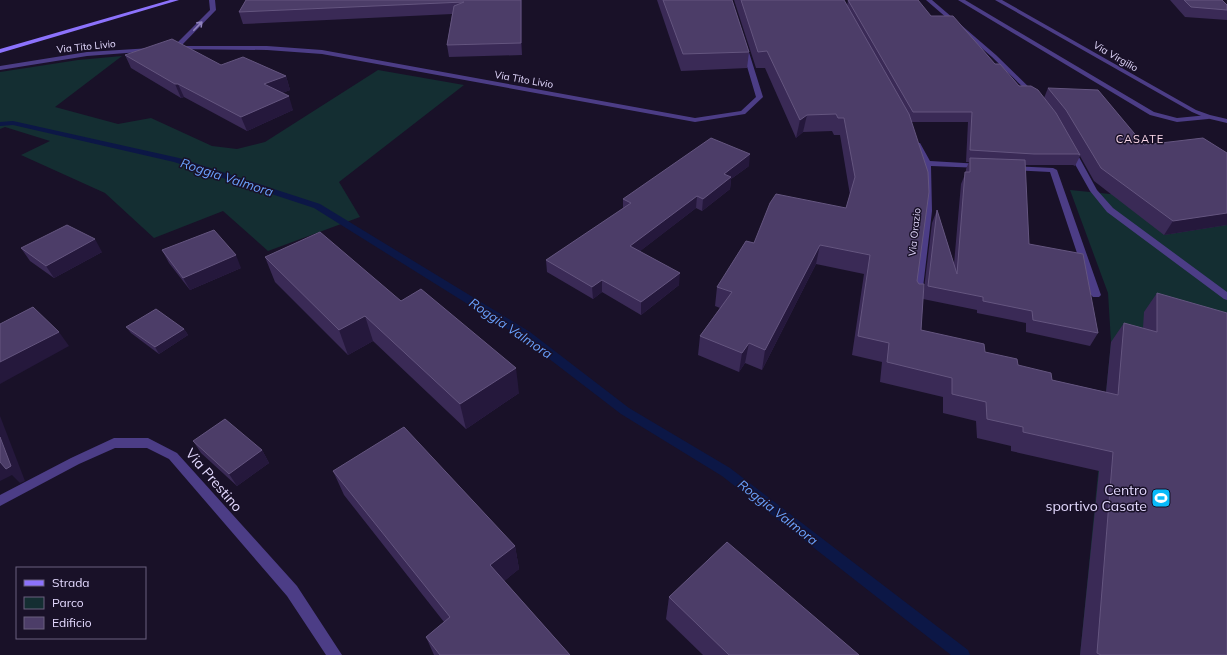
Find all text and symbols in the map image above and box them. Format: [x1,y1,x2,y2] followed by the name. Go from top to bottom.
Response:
[193,21,203,31] one-way arrow
[56,37,117,56] street label: Via Tito Livio
[1091,38,1141,75] street label: Via Virgilio
[494,68,555,91] street label: Via Tito Livio
[1116,132,1164,146] district label: CASATE
[179,154,276,200] water label: Roggia Valmora
[905,207,924,257] street label: Via Orazio
[466,294,556,362] water label: Roggia Valmora
[182,445,246,515] street label: Via Prestino
[735,476,821,548] water label: Roggia Valmora
[1045,481,1147,515] place label: Centro sportivo Casate
[1150,487,1172,509] sports icon: Centro sportivo Casate
[16,567,146,639] legend
[52,575,90,590] text: Strada
[52,595,84,610] text: Parco
[52,615,92,630] text: Edificio

